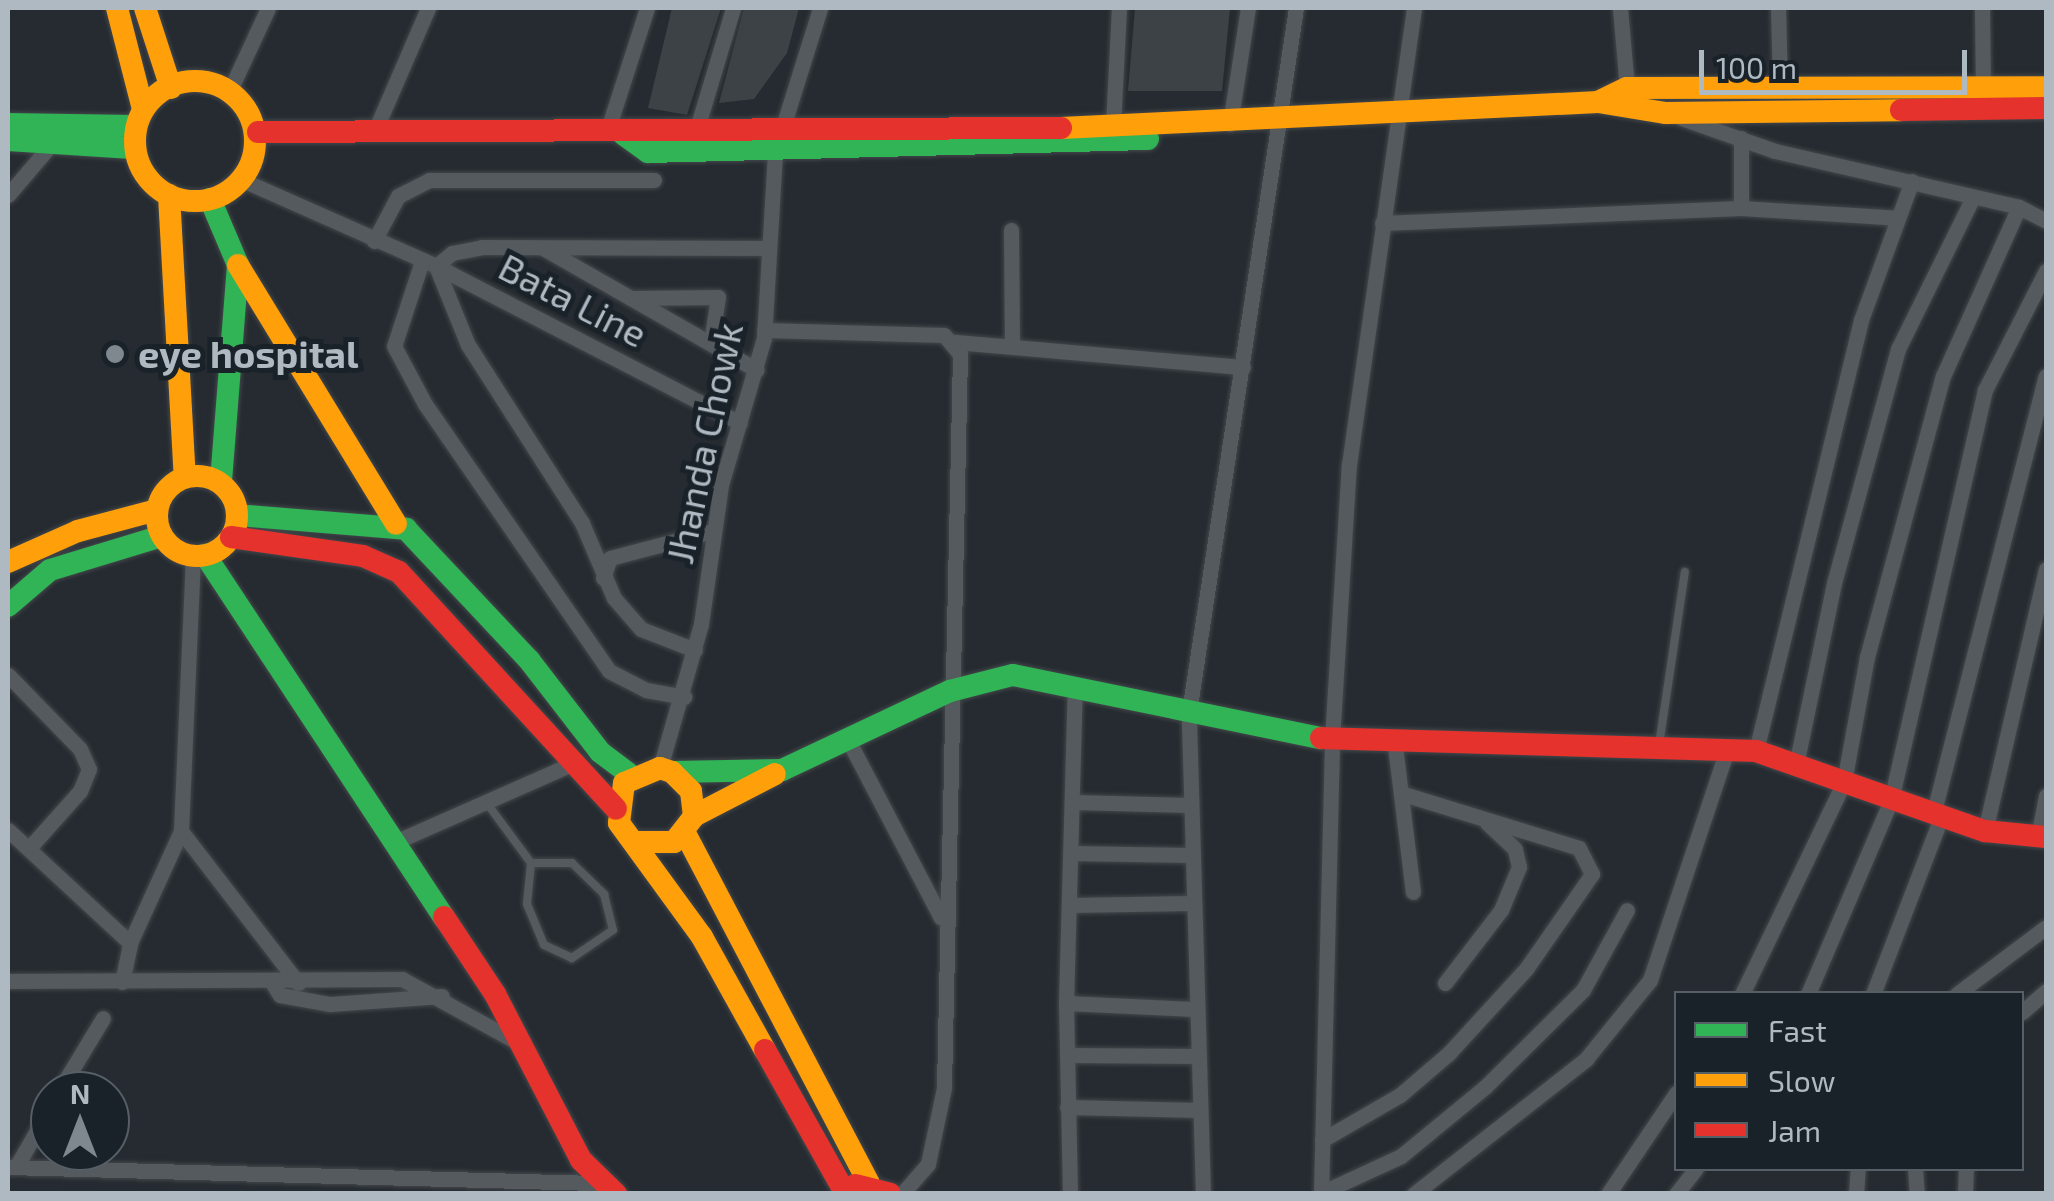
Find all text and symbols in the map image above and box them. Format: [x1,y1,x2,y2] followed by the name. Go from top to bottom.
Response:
[1704,30,1972,92] scale bar
[1716,49,1797,85] text: 100 m
[492,243,654,357] street label: Bata Line
[656,318,752,568] street label: Jhanda Chowk
[138,331,358,377] place label: eye hospital
[102,341,128,367] marker: eye hospital
[1674,991,2024,1171] legend
[1768,1012,1827,1048] text: Fast
[1768,1062,1835,1098] text: Slow
[30,1071,130,1171] north arrow
[70,1076,90,1110] text: N
[1768,1112,1821,1148] text: Jam

